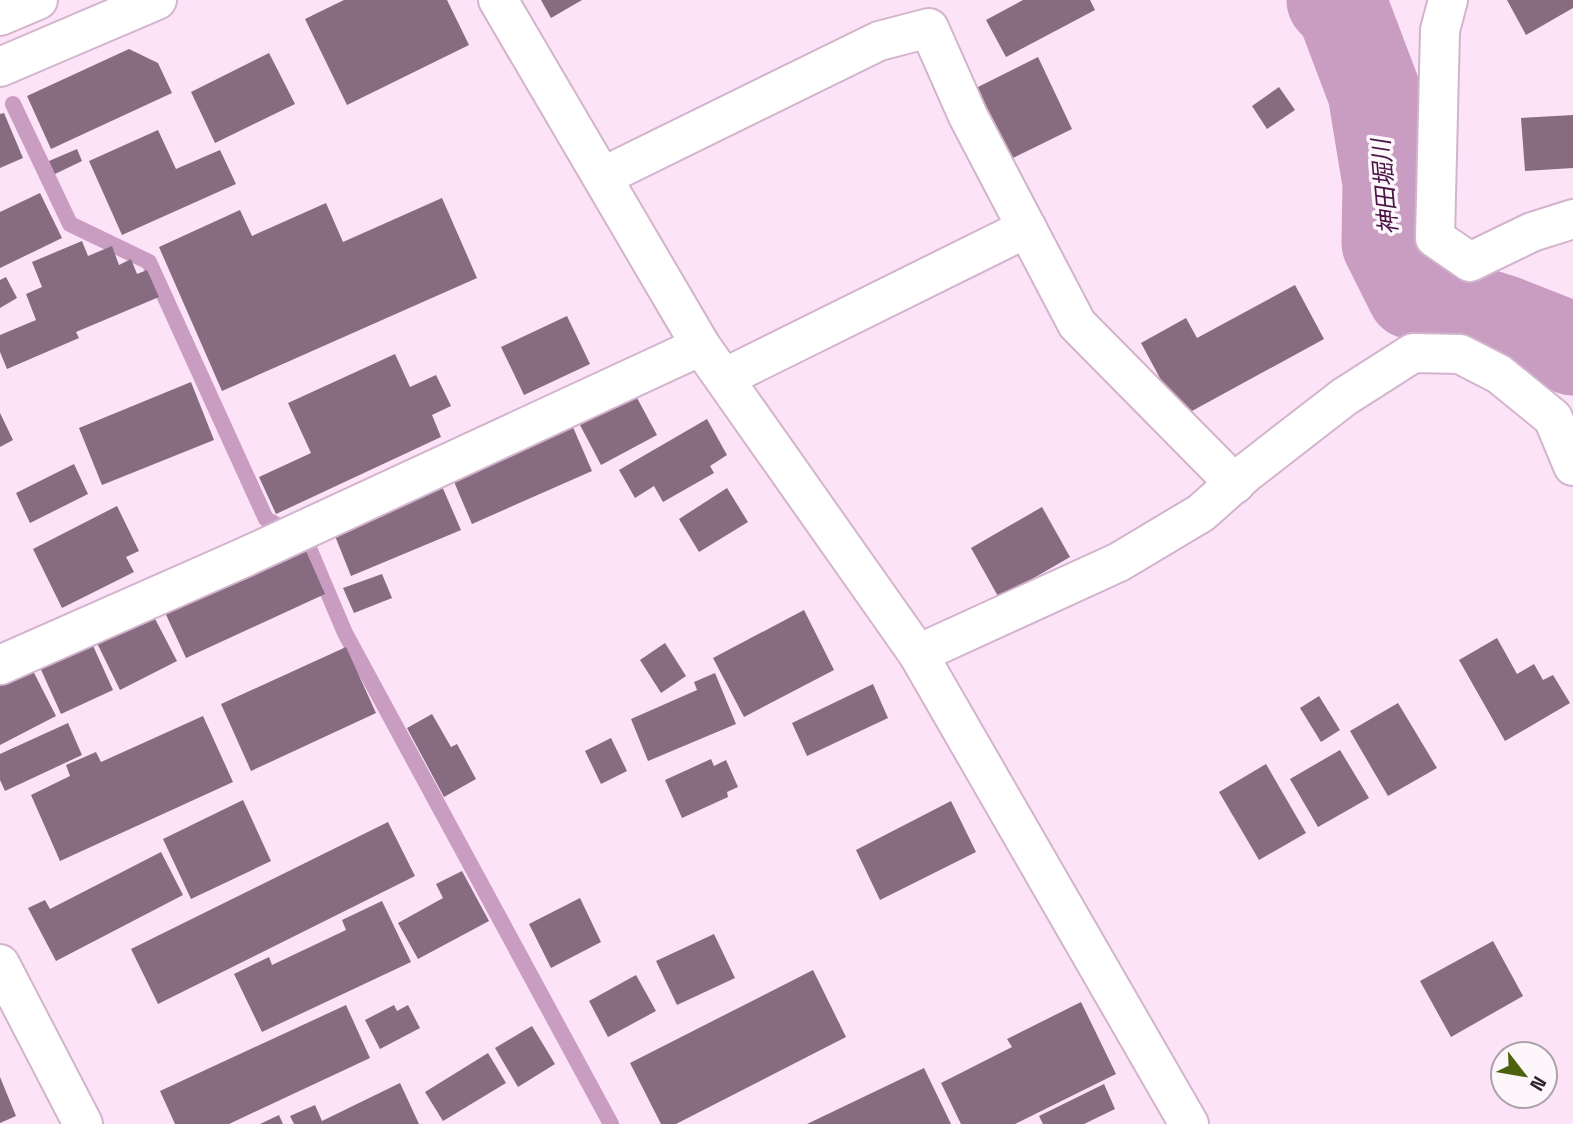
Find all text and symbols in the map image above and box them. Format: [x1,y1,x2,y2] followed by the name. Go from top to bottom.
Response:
[1365,135,1404,236] water label: 神田堀川
[1489,1040,1559,1110] north arrow
[1524,1072,1552,1095] text: N

